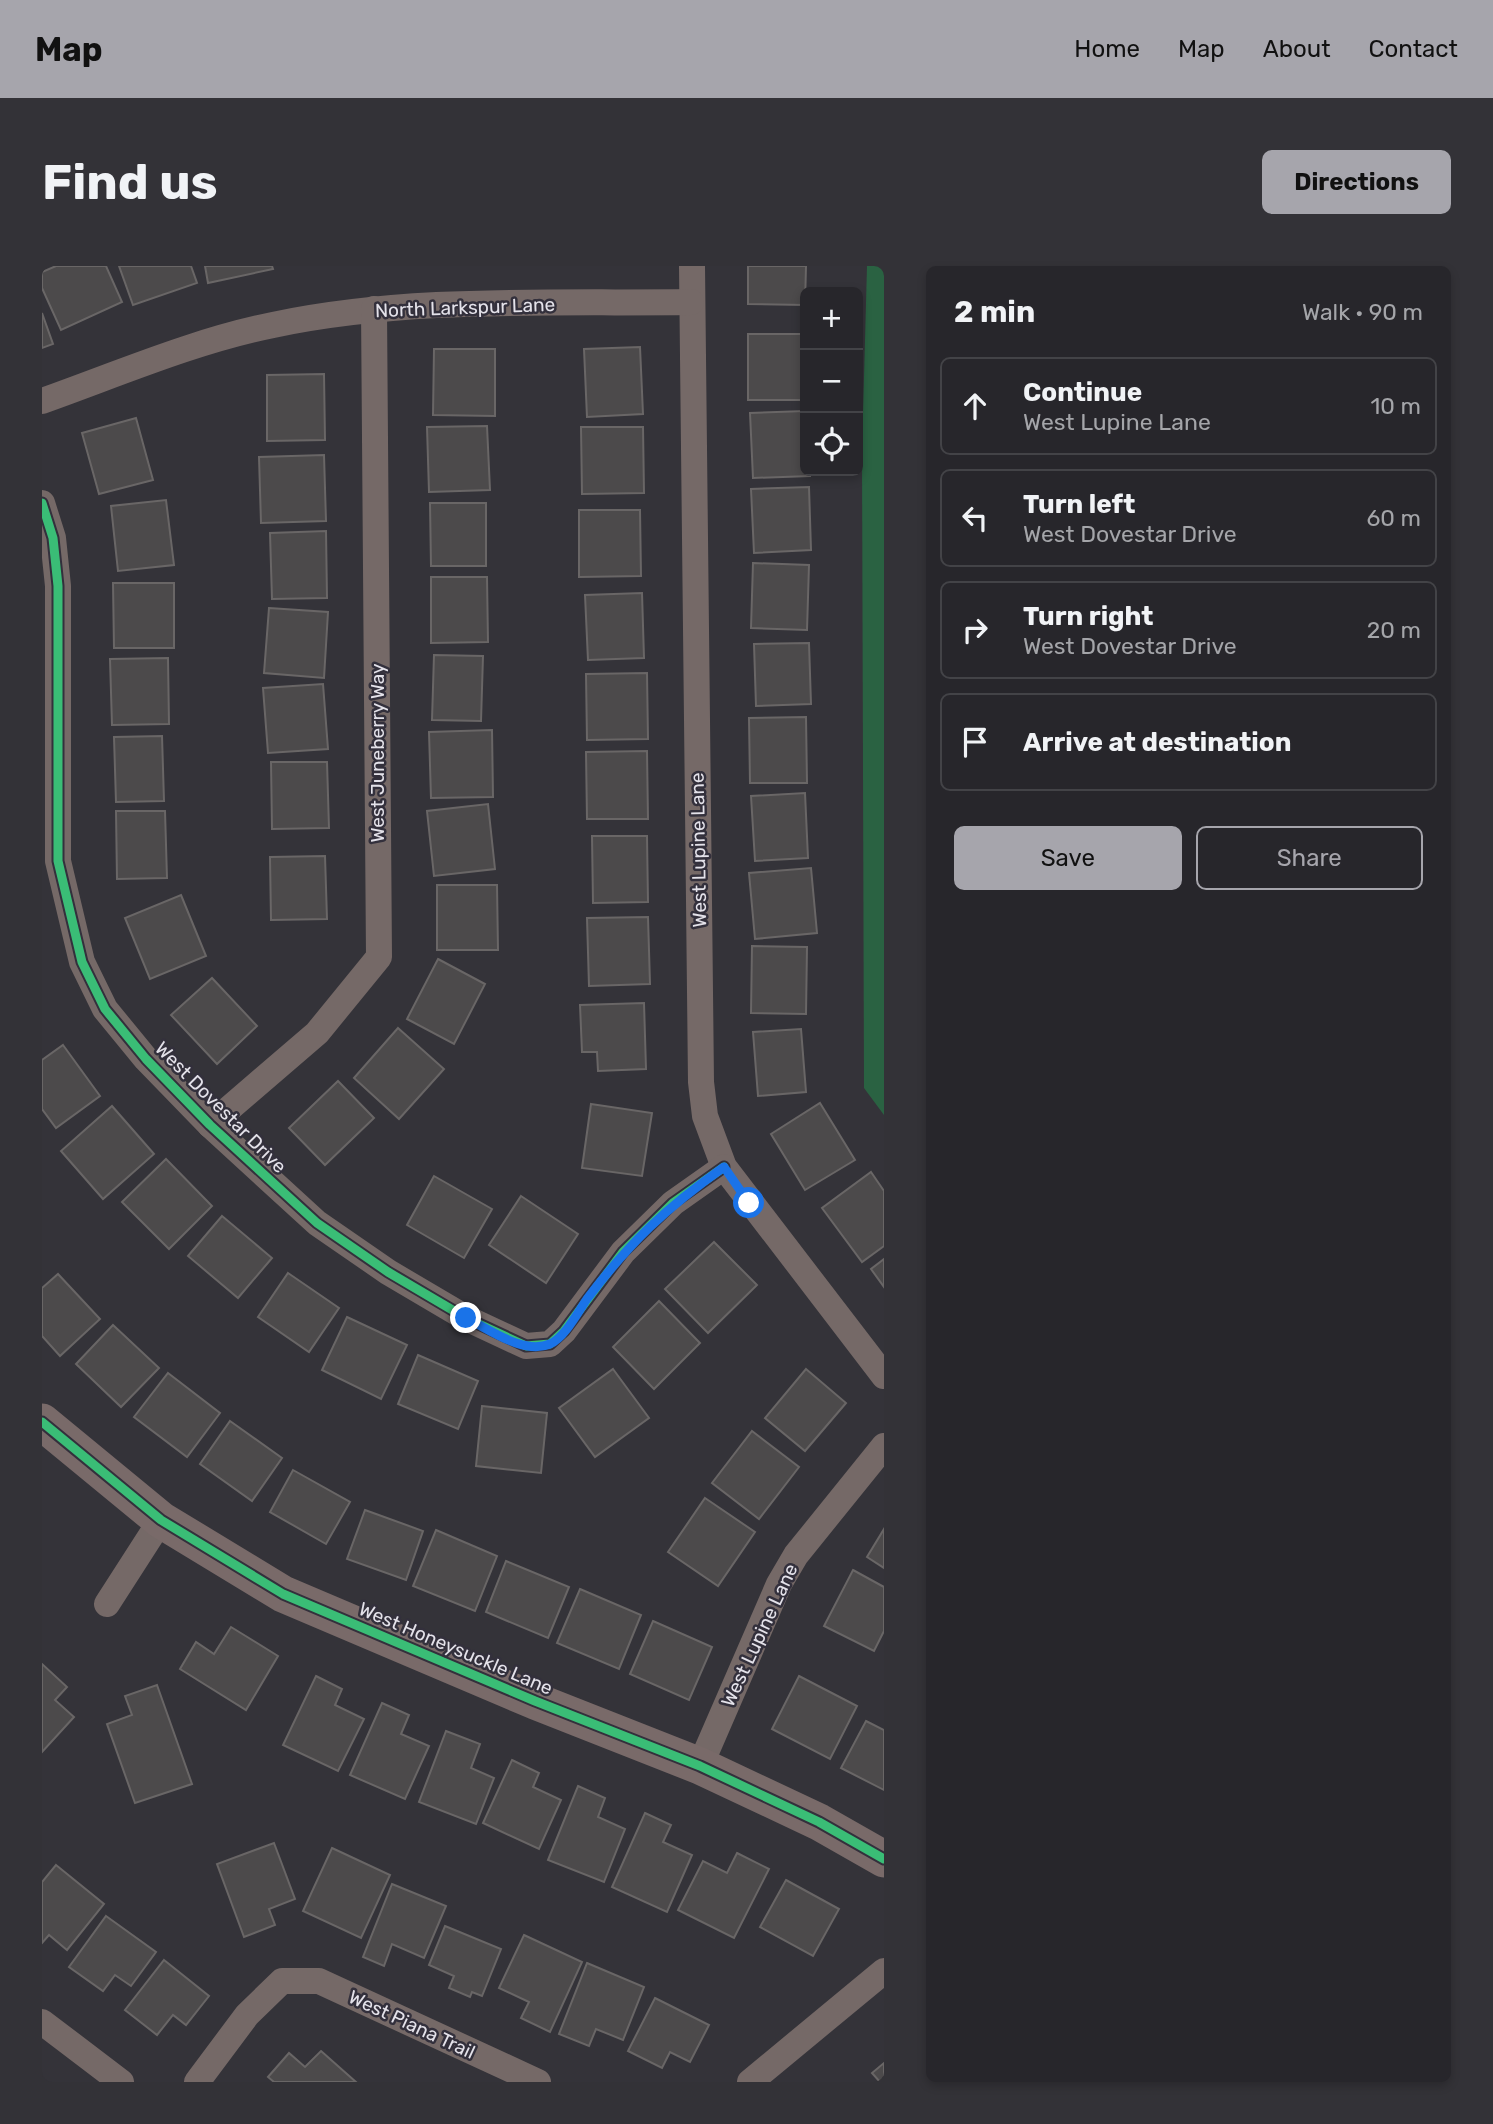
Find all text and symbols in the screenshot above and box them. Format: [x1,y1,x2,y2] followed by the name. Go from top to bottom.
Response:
[35,30,103,69] text: Map
[1074,35,1140,63] text: Home
[1178,35,1225,63] text: Map
[1263,35,1331,63] text: About
[1369,35,1458,63] text: Contact
[1262,150,1451,214] button: Directions
[42,153,218,211] text: Find us
[800,287,863,476] map controls
[800,287,863,350] button: +
[375,293,555,322] street label: North Larkspur Lane
[954,294,1035,330] text: 2 min
[1302,298,1423,326] text: Walk · 90 m
[800,350,863,413] button: −
[1023,377,1142,408] text: Continue
[956,387,994,425] icon: ahead
[1370,392,1421,420] text: 10 m
[1023,408,1211,436] text: West Lupine Lane
[800,413,863,476] button: locate
[1023,489,1135,520] text: Turn left
[956,499,994,537] icon: left
[1366,504,1421,532] text: 60 m
[1023,520,1237,548] text: West Dovestar Drive
[1023,601,1153,632] text: Turn right
[956,611,994,649] icon: right
[1367,616,1421,644] text: 20 m
[1023,632,1237,660] text: West Dovestar Drive
[366,663,389,843] street label: West Juneberry Way
[956,723,994,761] icon: arrive
[1023,727,1291,758] text: Arrive at destination
[686,772,711,928] street label: West Lupine Lane
[954,826,1182,890] button: Save
[1196,826,1423,890] button: Share
[150,1037,291,1178] street label: West Dovestar Drive
[733,1187,764,1218] route start
[450,1302,481,1333] route end
[716,1560,803,1710] street label: West Lupine Lane
[355,1597,556,1700] street label: West Honeysuckle Lane
[345,1985,479,2064] street label: West Piana Trail

